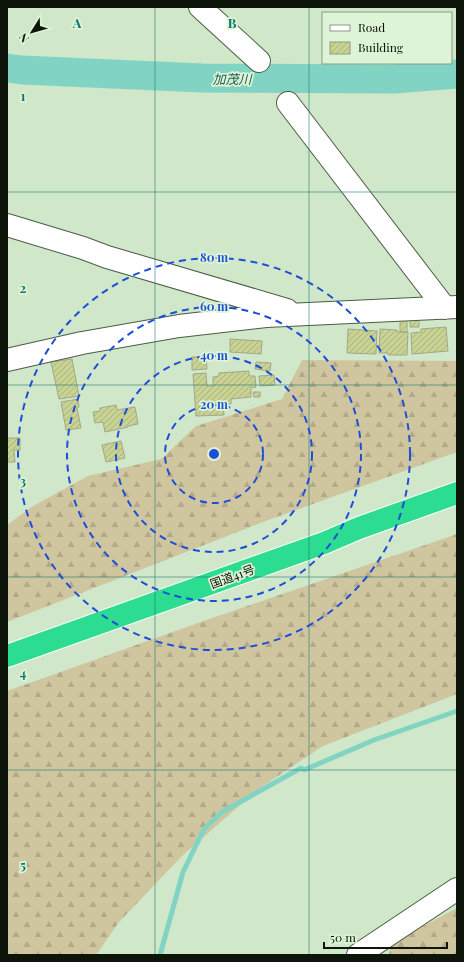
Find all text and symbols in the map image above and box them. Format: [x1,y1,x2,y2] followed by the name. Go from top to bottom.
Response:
[12,12,52,52] north arrow
[322,12,452,64] legend
[72,14,82,31] text: A
[228,14,237,31] text: B
[358,19,385,35] text: Road
[15,31,32,46] text: N
[358,39,404,55] text: Building
[212,70,253,87] water label: 加茂川
[21,87,26,104] text: 1
[200,249,228,265] text: 80 m
[20,279,27,296] text: 2
[200,298,228,314] text: 60 m
[200,347,228,363] text: 40 m
[200,396,228,412] text: 20 m
[207,447,221,461] centre of rings
[20,472,26,489] text: 3
[207,561,257,591] street label: 国道41号
[20,664,27,681] text: 4
[20,856,26,873] text: 5
[324,924,447,950] scale bar
[330,929,356,945] text: 50 m

